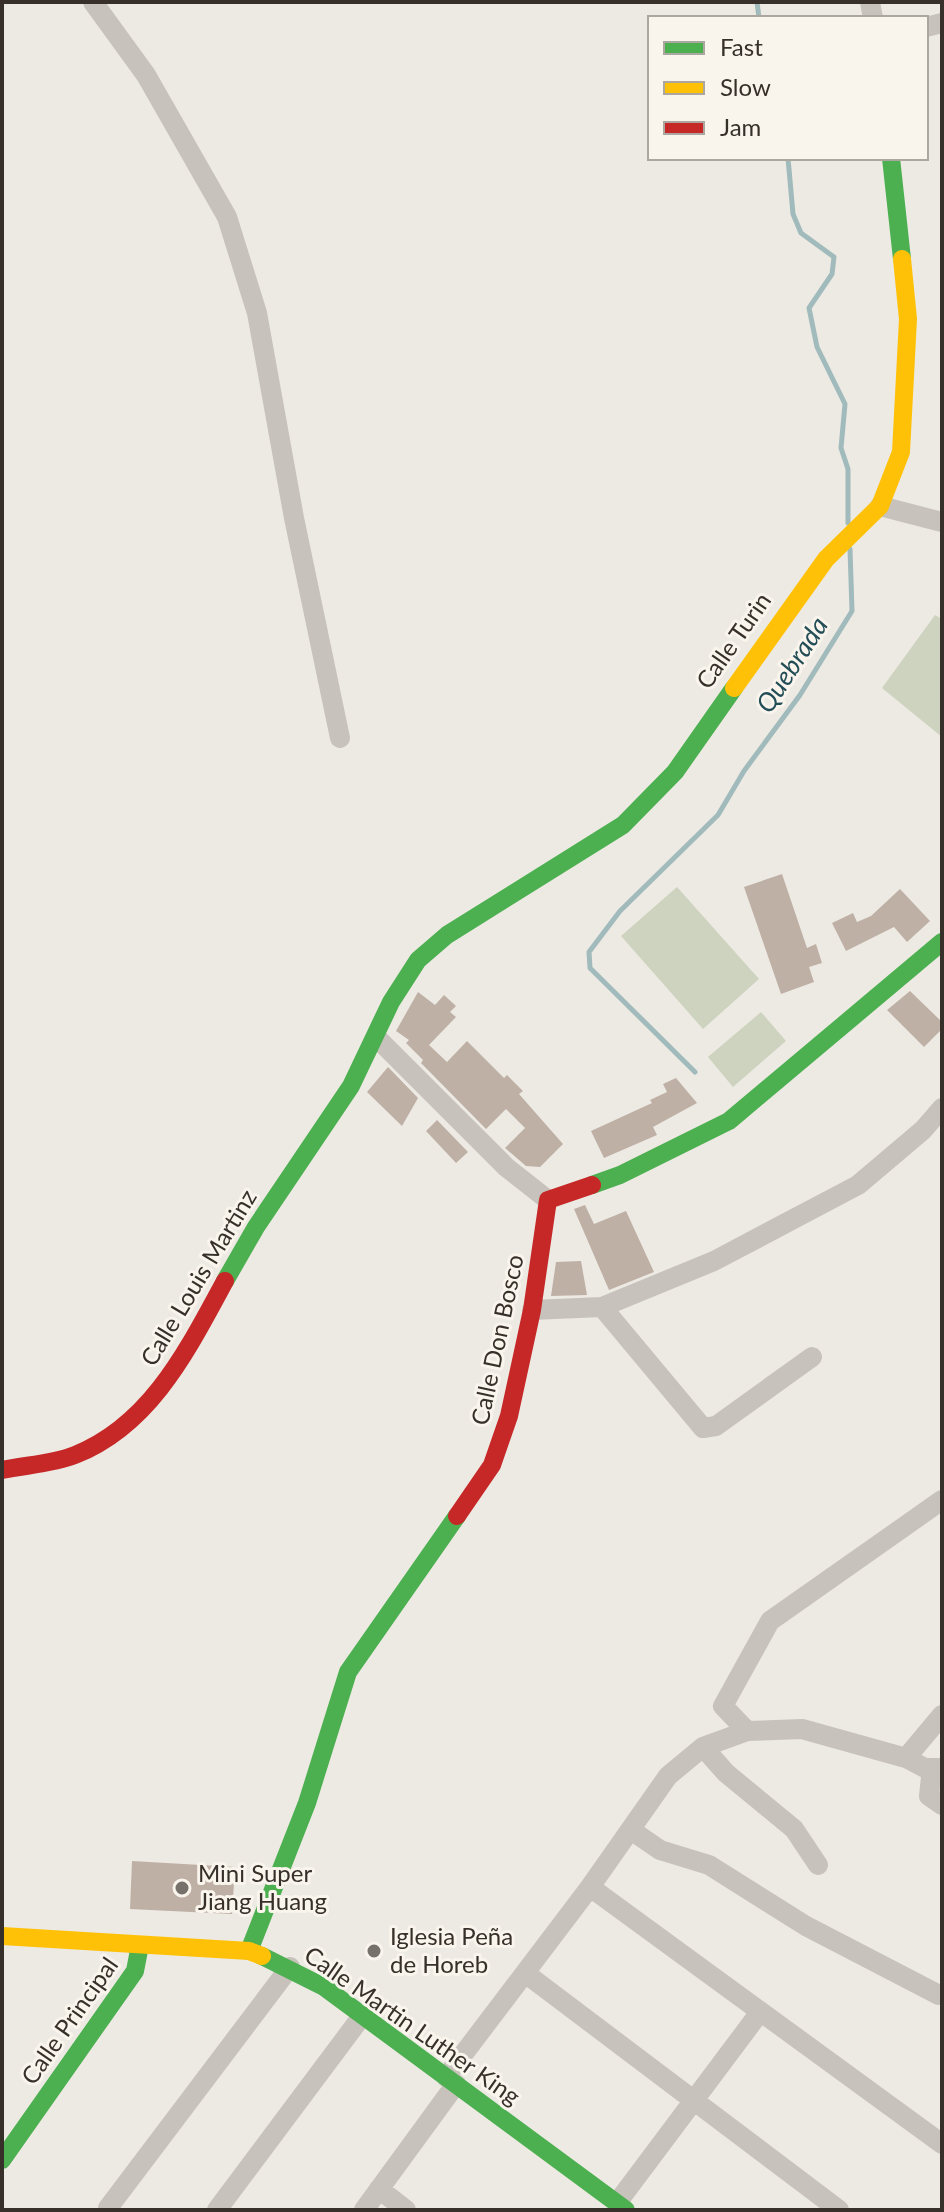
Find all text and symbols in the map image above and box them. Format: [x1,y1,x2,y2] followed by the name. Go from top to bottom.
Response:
[648,16,928,160] legend
[720,32,763,61] text: Fast
[720,72,771,101] text: Slow
[720,112,761,141] text: Jam
[689,587,776,694] street label: Calle Turin
[748,611,834,718] water label: Quebrada
[134,1184,262,1371] street label: Calle Louis Martinz
[464,1252,529,1428] street label: Calle Don Bosco
[198,1858,327,1915] place label: Mini Super Jiang Huang
[173,1879,191,1897] marker: Mini Super Jiang Huang
[390,1921,513,1978] place label: Iglesia Peña de Horeb
[299,1939,526,2110] street label: Calle Martin Luther King
[365,1942,383,1960] marker: Iglesia Peña de Horeb
[14,1951,123,2089] street label: Calle Principal

